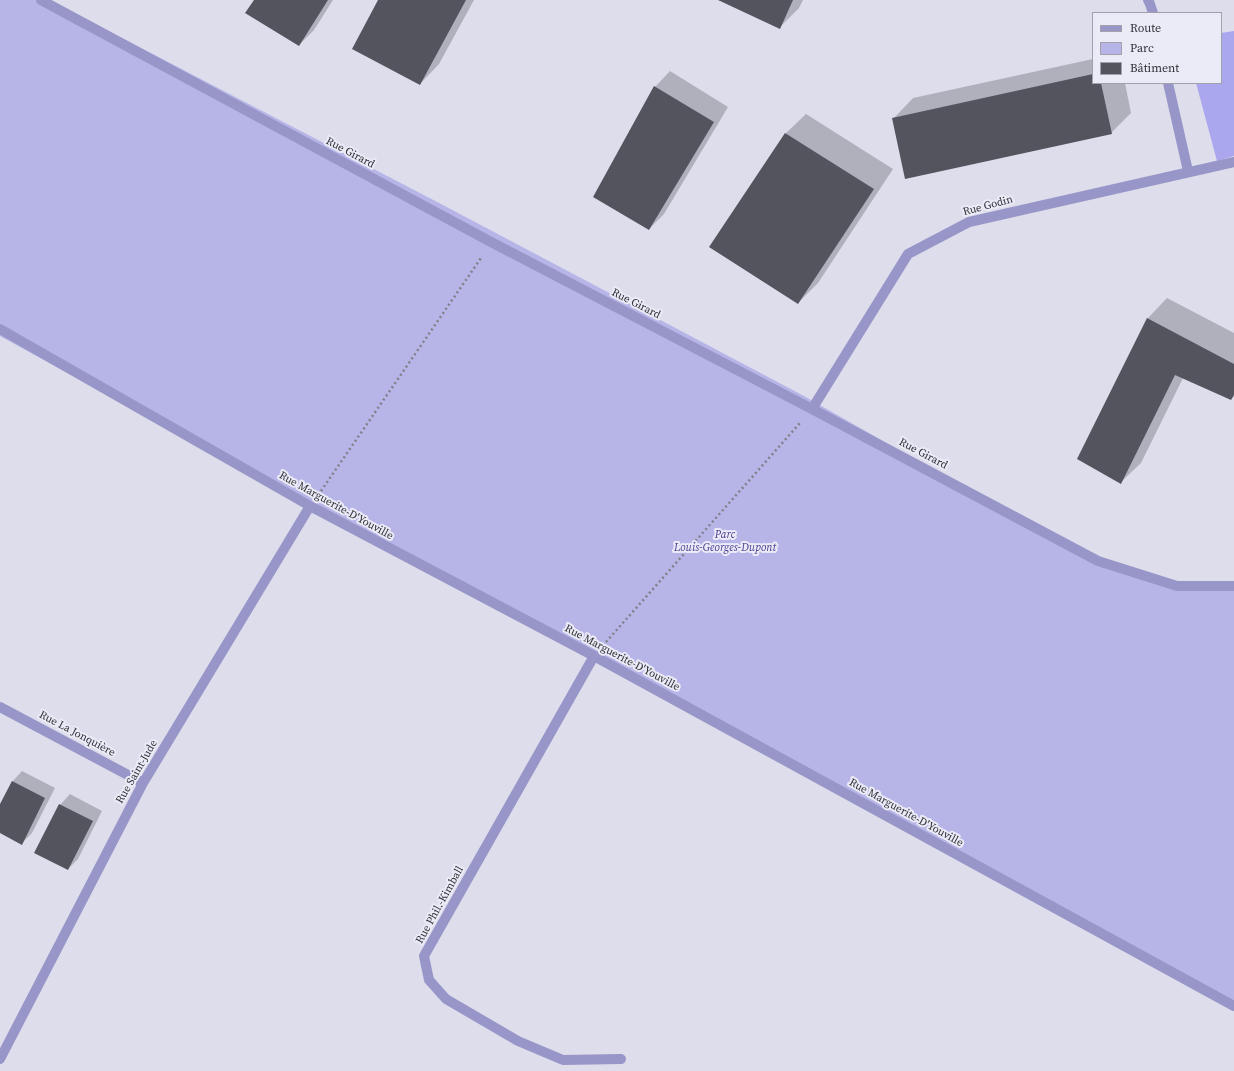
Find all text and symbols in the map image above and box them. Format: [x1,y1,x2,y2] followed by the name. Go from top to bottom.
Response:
[1092,12,1222,84] legend
[1130,20,1161,36] text: Route
[1130,40,1154,56] text: Parc
[1130,60,1179,76] text: Bâtiment
[323,135,377,171] street label: Rue Girard
[962,193,1014,219] street label: Rue Godin
[609,286,663,322] street label: Rue Girard
[896,436,950,472] street label: Rue Girard
[277,469,395,543] street label: Rue Marguerite-D'Youville
[674,528,776,554] park label: Parc Louis-Georges-Dupont
[562,622,682,694] street label: Rue Marguerite-D'Youville
[37,708,117,760] street label: Rue La Jonquière
[113,738,161,806] street label: Rue Saint-Jude
[847,776,965,850] street label: Rue Marguerite-D'Youville
[413,864,467,946] street label: Rue Phil.-Kimball

